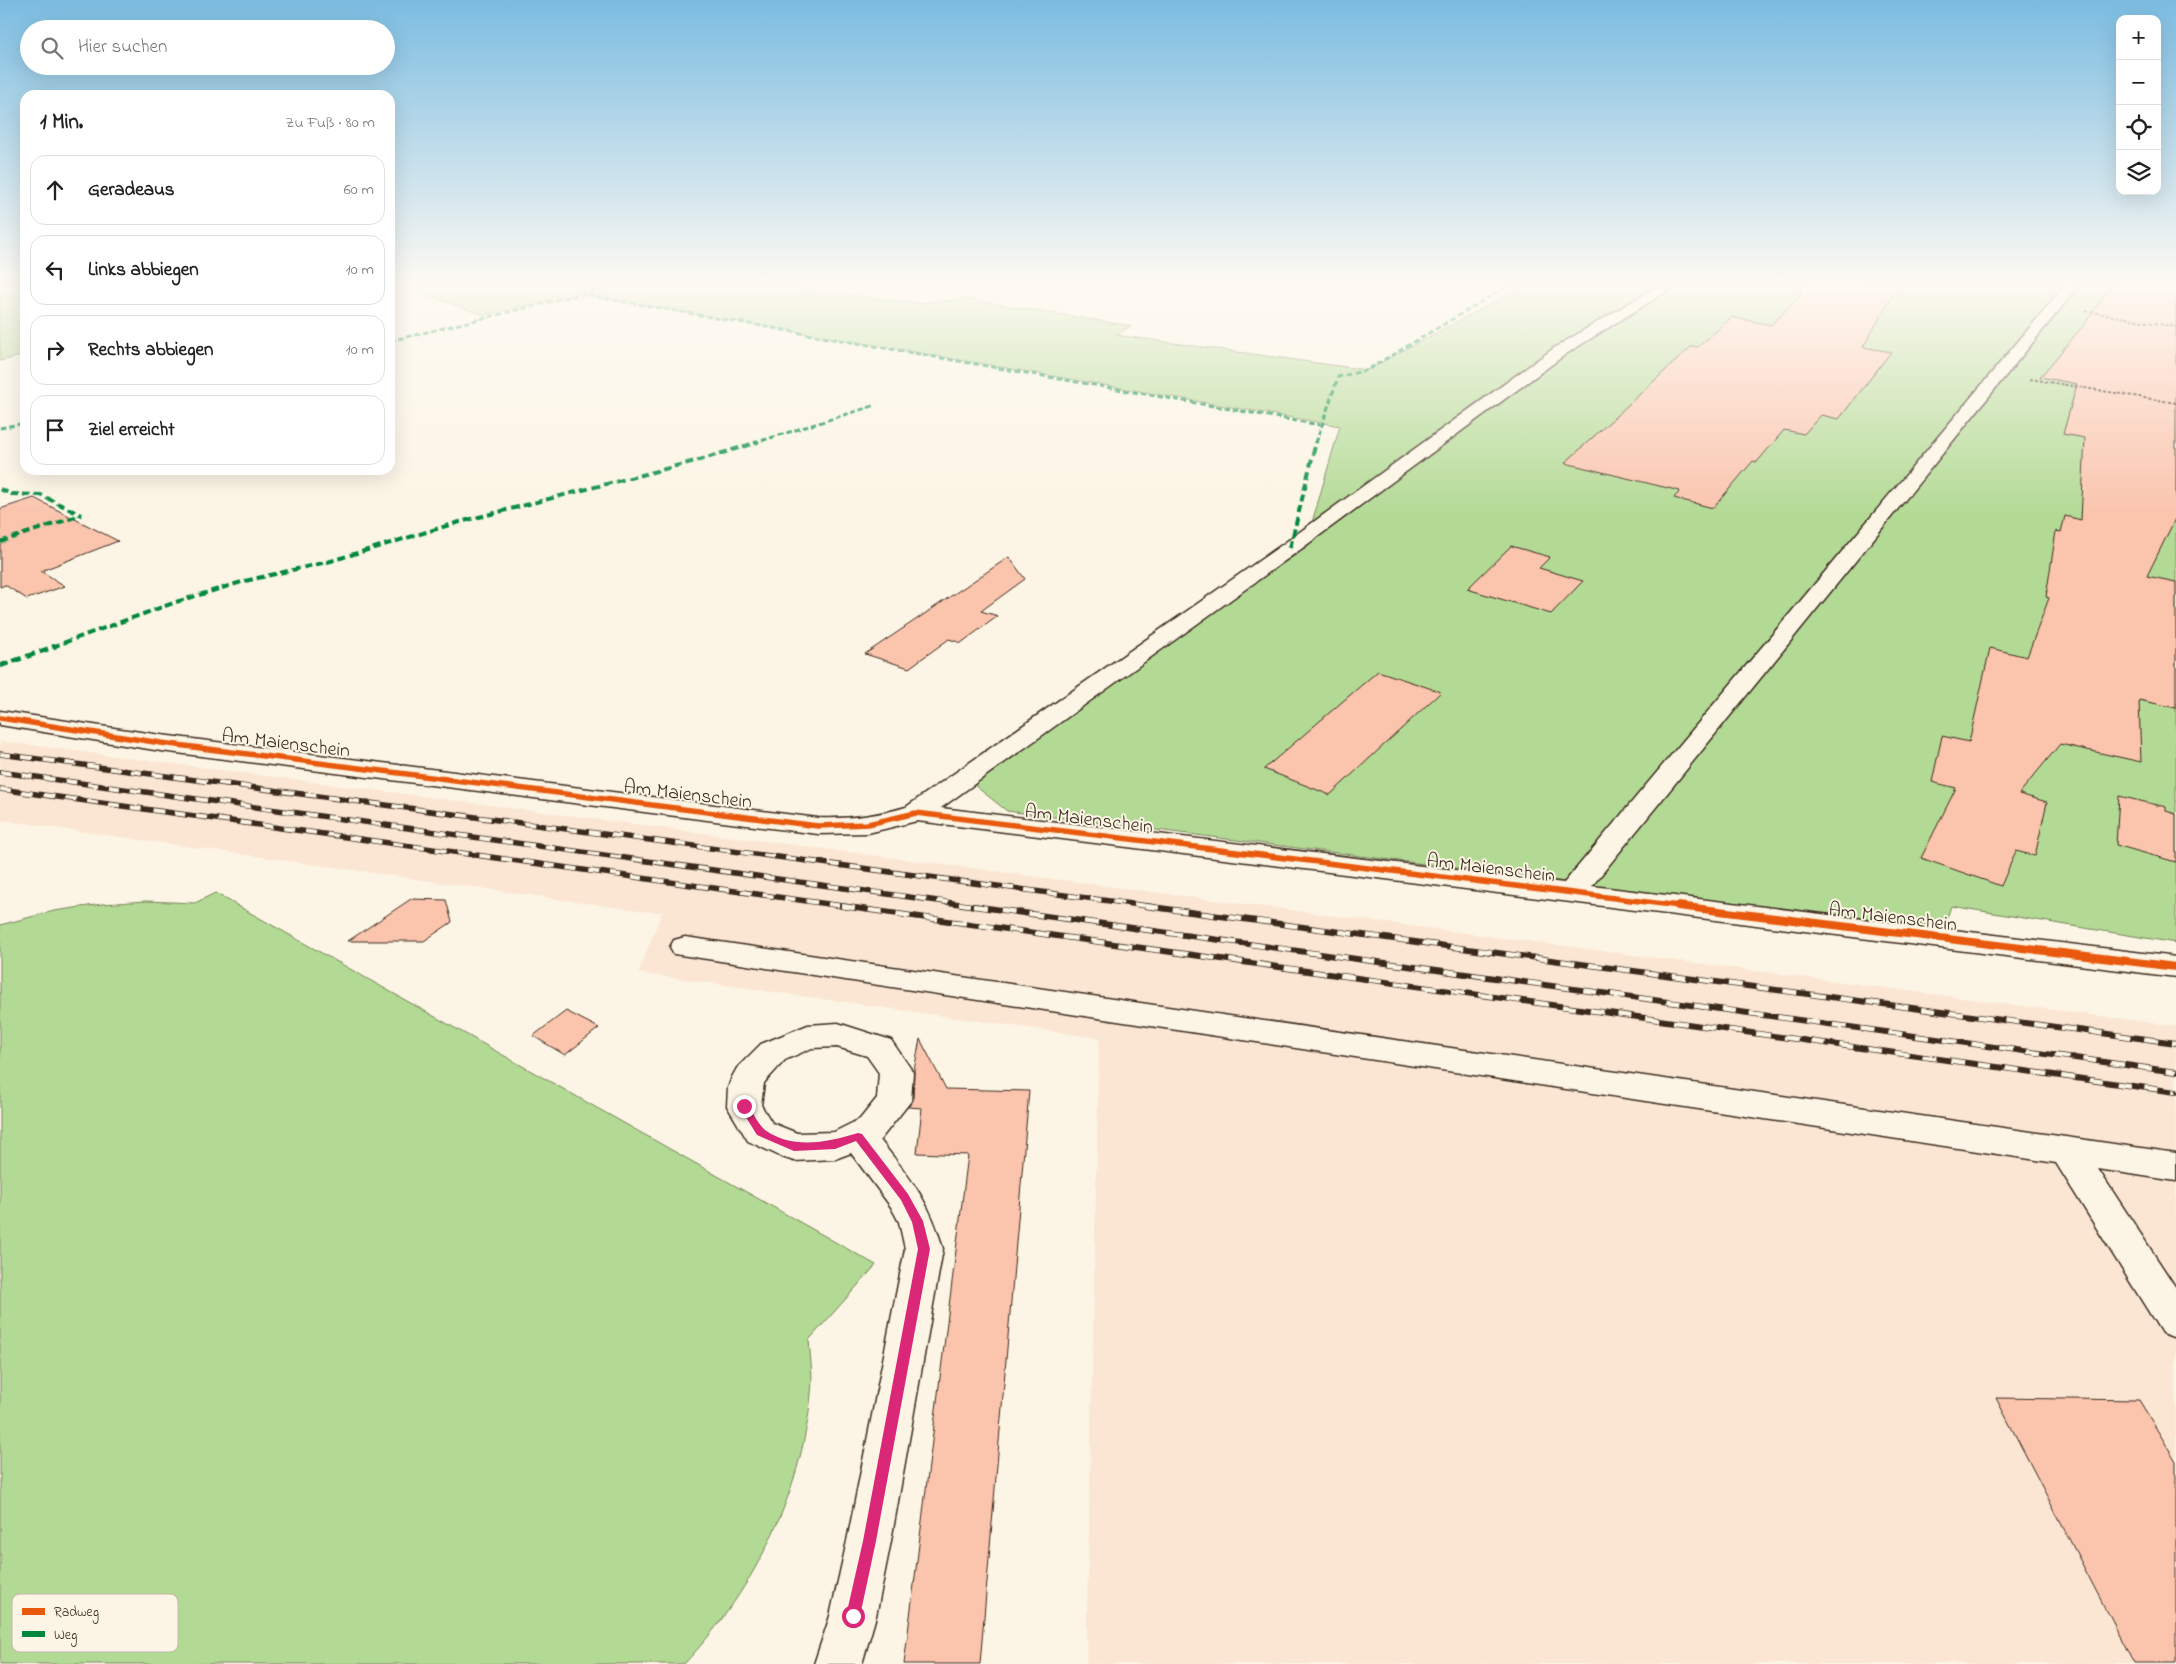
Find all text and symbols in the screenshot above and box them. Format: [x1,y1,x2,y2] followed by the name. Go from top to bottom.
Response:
[2116,15,2161,195] map controls
[2116,15,2161,60] button: +
[20,20,395,75] search box
[38,34,66,62] icon: search
[78,34,167,61] text: Hier suchen
[2116,60,2161,105] button: −
[2116,105,2161,150] button: locate
[40,108,83,138] text: 1 Min.
[285,111,375,135] text: Zu Fuß · 80 m
[2116,150,2161,195] button: layers
[41,176,69,204] icon: ahead
[88,177,175,204] text: Geradeaus
[344,178,374,202] text: 60 m
[41,256,69,284] icon: left
[88,257,199,284] text: Links abbiegen
[346,258,374,282] text: 10 m
[41,336,69,364] icon: right
[88,337,213,364] text: Rechts abbiegen
[346,338,374,362] text: 10 m
[41,416,69,444] icon: arrive
[88,417,175,444] text: Ziel erreicht
[220,722,352,767] street label: Am Maienschein
[622,773,754,818] street label: Am Maienschein
[1023,798,1155,843] street label: Am Maienschein
[1425,847,1557,892] street label: Am Maienschein
[1827,896,1959,941] street label: Am Maienschein
[733,1095,756,1118] route end
[12,1594,178,1652] legend
[54,1602,99,1624] text: Radweg
[842,1605,865,1628] route start
[54,1625,77,1647] text: Weg

